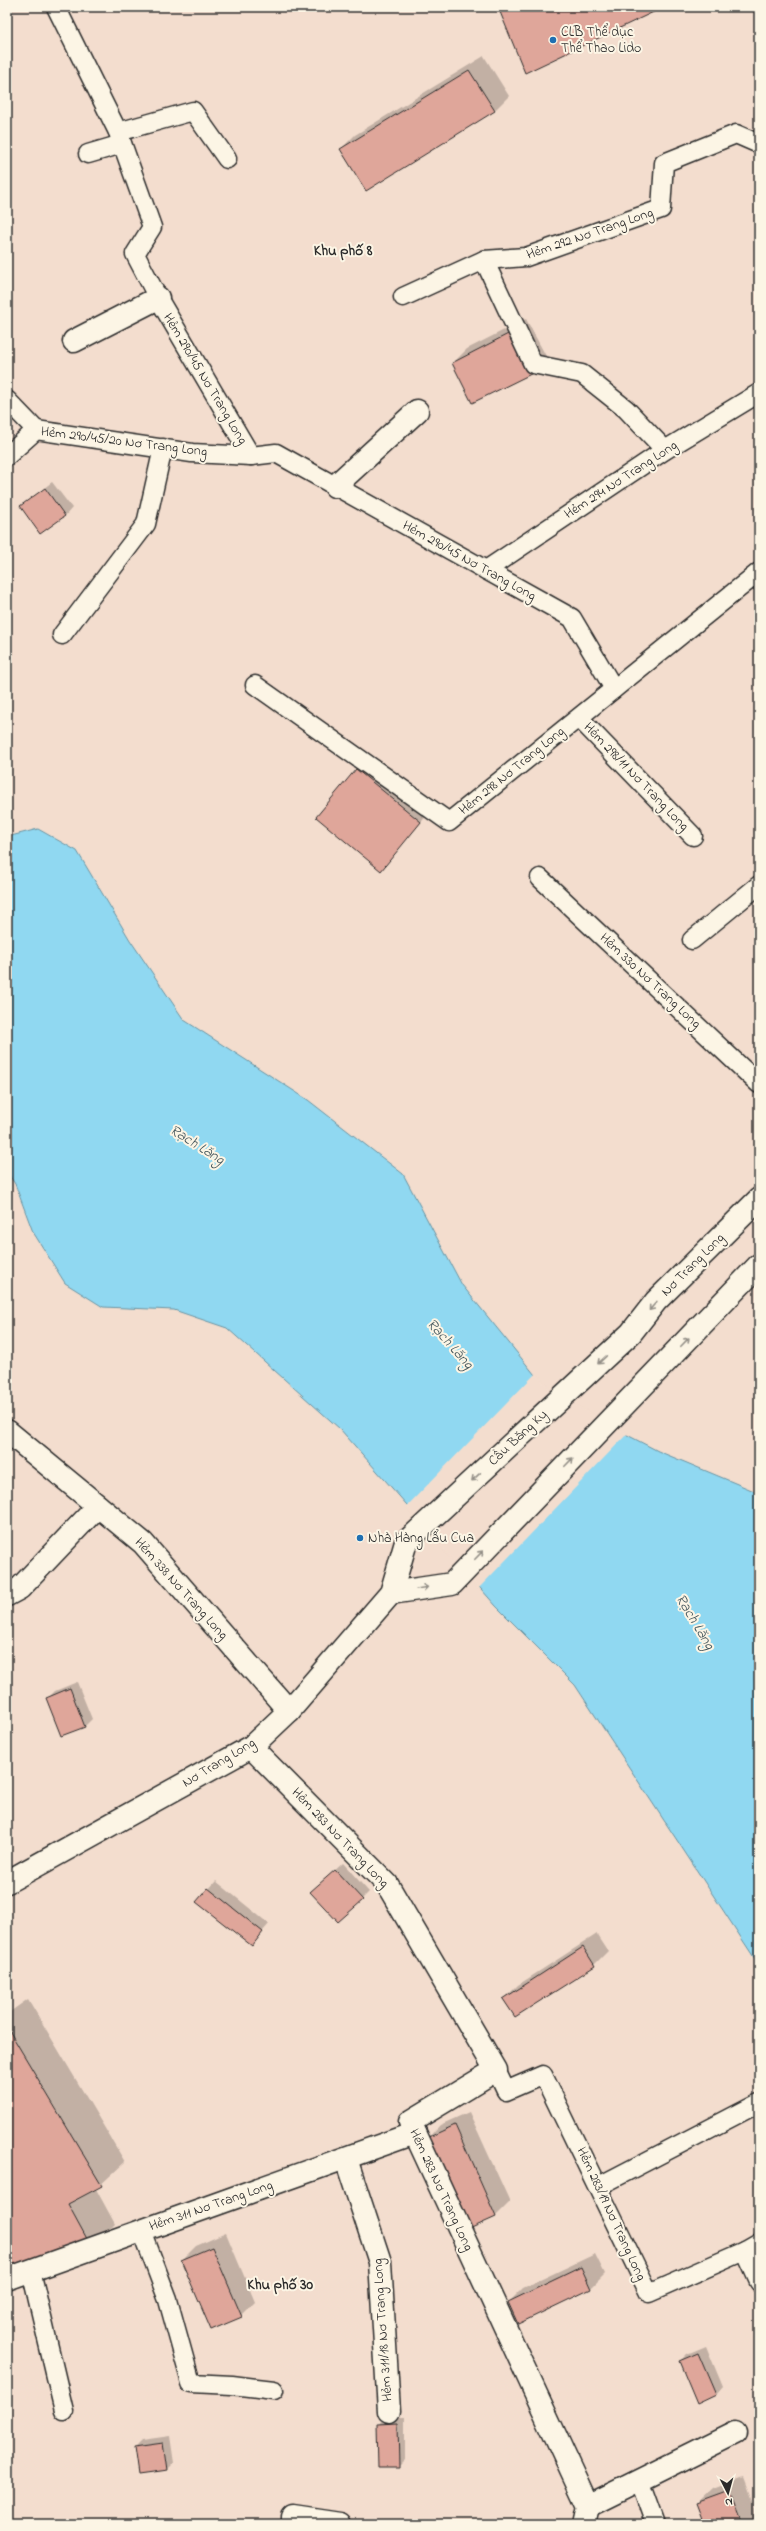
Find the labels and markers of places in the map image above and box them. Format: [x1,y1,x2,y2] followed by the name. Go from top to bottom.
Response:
[561,22,641,59] place label: CLB Thể dục Thể Thao Lido
[548,35,558,45] marker: CLB Thể dục Thể Thao Lido
[368,1528,474,1550] place label: Nhà Hàng Lẩu Cua
[355,1533,365,1543] marker: Nhà Hàng Lẩu Cua

